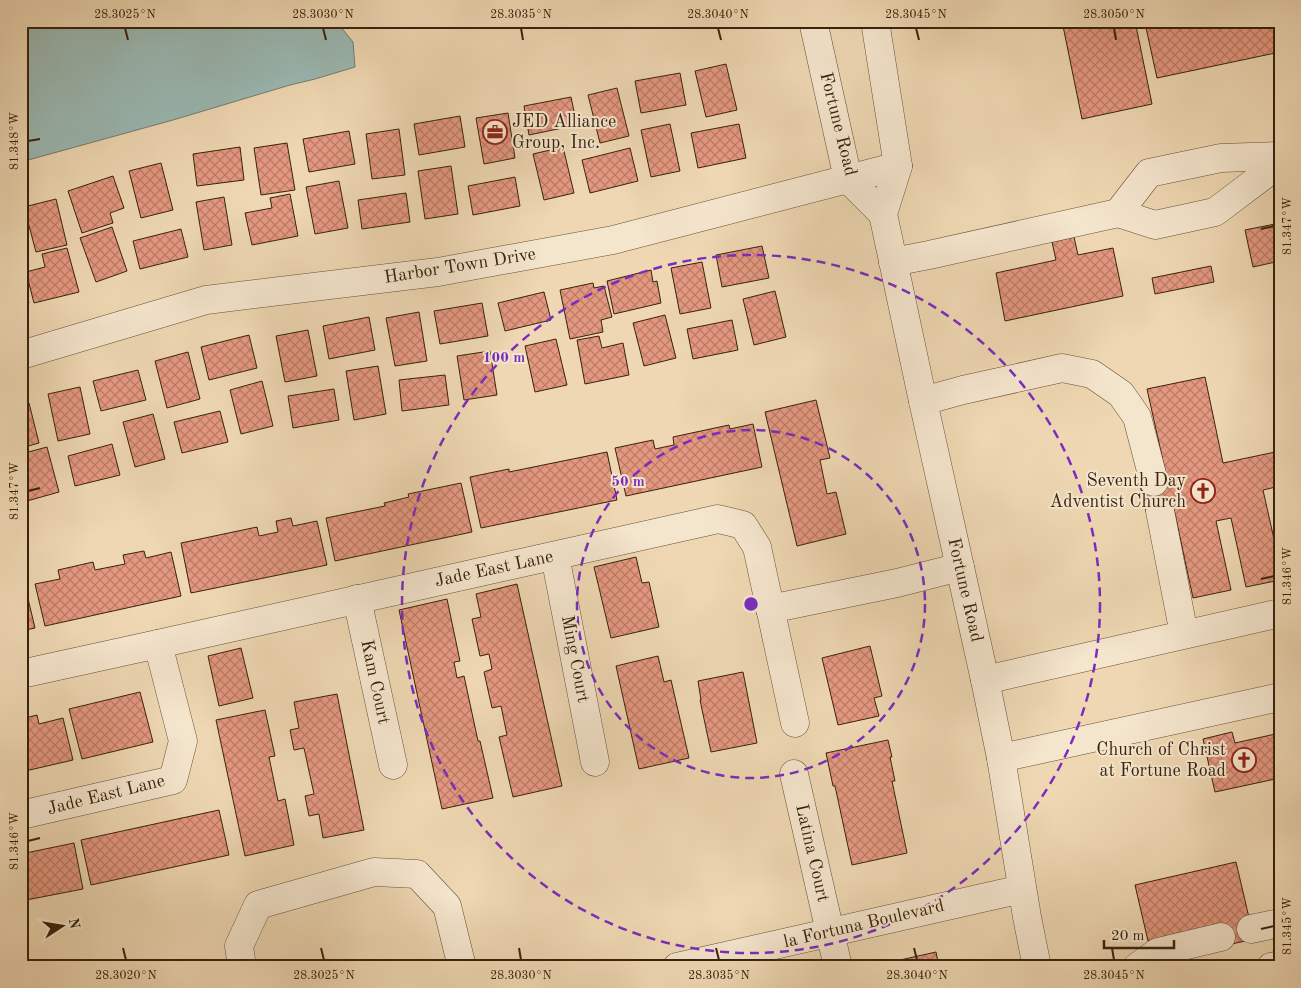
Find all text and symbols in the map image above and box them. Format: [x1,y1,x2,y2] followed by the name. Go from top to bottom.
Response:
[94,8,156,21] text: 28.3025°N
[490,8,552,21] text: 28.3035°N
[885,8,947,21] text: 28.3045°N
[1083,8,1145,21] text: 28.3050°N
[292,9,354,21] text: 28.3030°N
[687,9,749,21] text: 28.3040°N
[816,70,860,178] street label: Fortune Road
[9,112,21,170] text: 81.348°W
[512,113,616,152] place label: JED Alliance Group, Inc.
[482,119,508,145] office icon: JED Alliance Group, Inc.
[1282,197,1294,255] text: 81.347°W
[383,245,537,287] street label: Harbor Town Drive
[483,351,525,366] text: 100 m
[9,462,21,520] text: 81.347°W
[1049,472,1186,511] place label: Seventh Day Adventist Church
[611,475,645,490] text: 50 m
[1190,478,1216,504] church icon: Seventh Day Adventist Church
[944,536,986,644] street label: Fortune Road
[1282,547,1294,605] text: 81.346°W
[433,548,555,590] street label: Jade East Lane
[742,595,760,613] centre of rings
[558,614,592,704] street label: Ming Court
[357,638,393,726] street label: Kam Court
[1096,741,1226,780] place label: Church of Christ at Fortune Road
[1231,747,1257,773] church icon: Church of Christ at Fortune Road
[45,772,167,818] street label: Jade East Lane
[792,802,832,904] street label: Latina Court
[9,812,21,870] text: 81.346°W
[782,897,946,951] street label: la Fortuna Boulevard
[1281,897,1294,955] text: 81.345°W
[38,900,88,950] north arrow
[66,917,82,930] text: N
[1104,918,1174,950] scale bar
[1111,929,1145,944] text: 20 m
[293,969,355,982] text: 28.3025°N
[688,969,750,982] text: 28.3035°N
[1083,969,1145,982] text: 28.3045°N
[95,970,157,982] text: 28.3020°N
[490,970,552,982] text: 28.3030°N
[886,970,948,982] text: 28.3040°N

